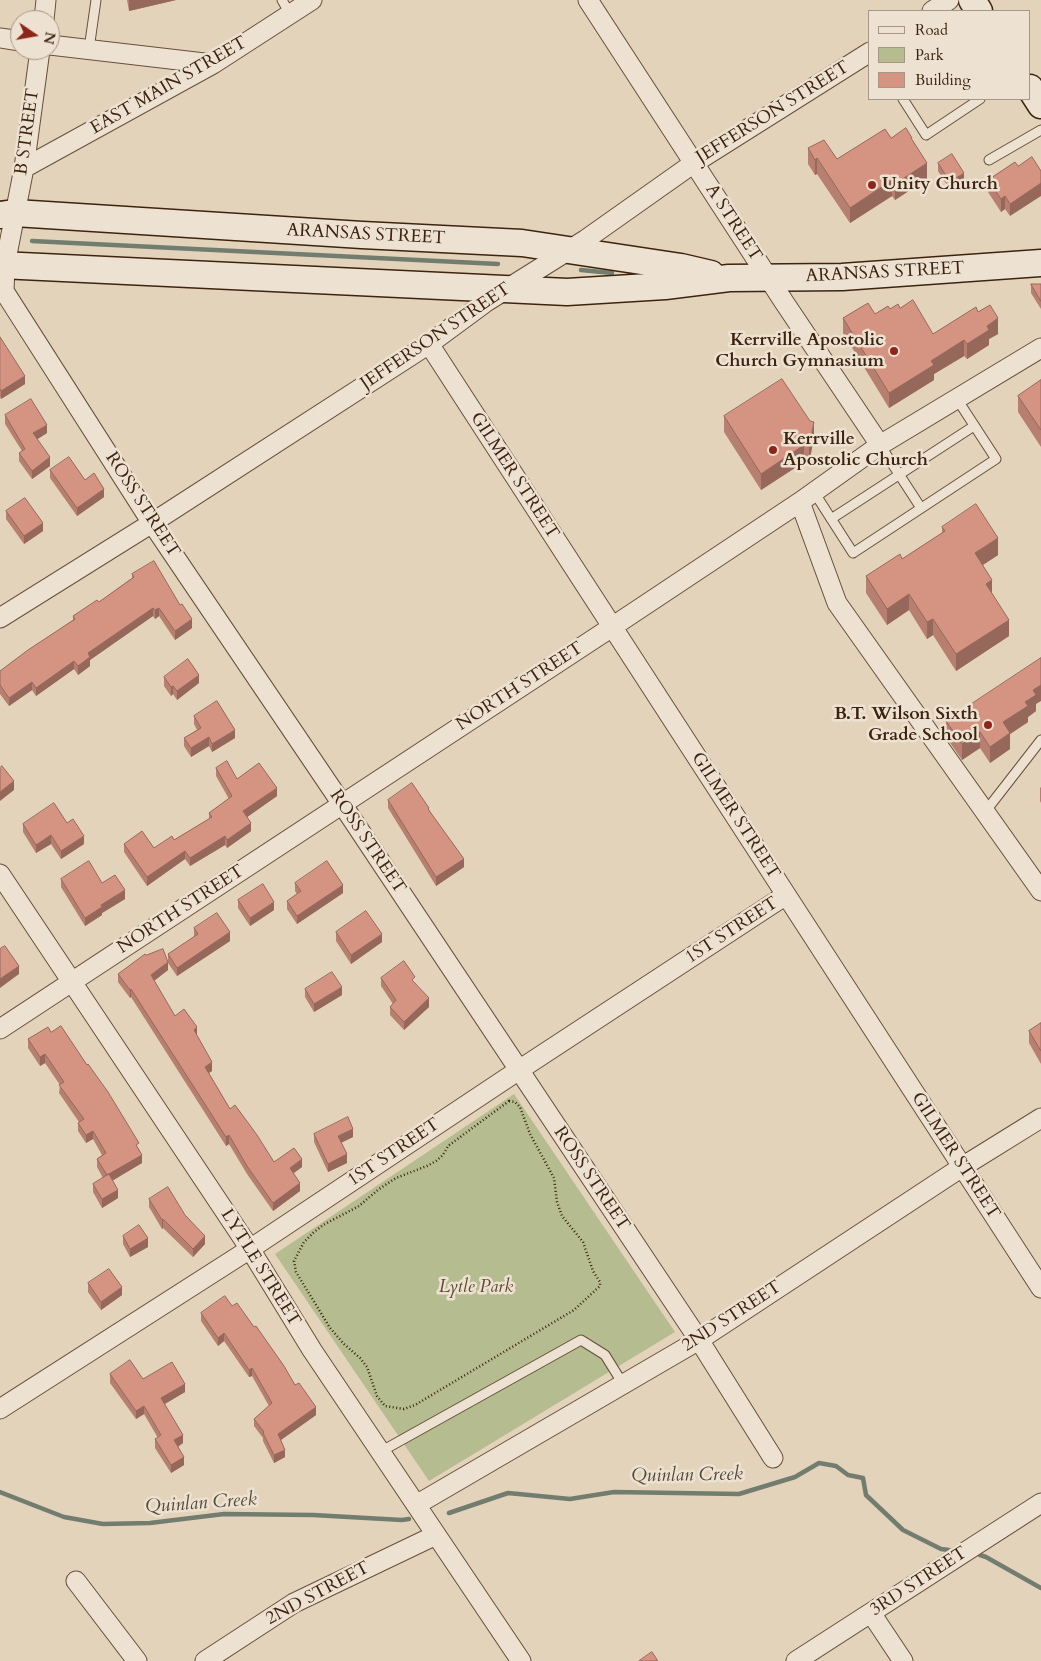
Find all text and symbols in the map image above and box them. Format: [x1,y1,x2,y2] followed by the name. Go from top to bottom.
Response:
[10,10,60,60] north arrow
[868,10,1031,100] legend
[915,20,948,40] text: Road
[39,30,60,46] text: N
[87,32,251,140] street label: EAST MAIN STREET
[915,45,944,65] text: Park
[693,57,853,169] street label: JEFFERSON STREET
[915,70,971,90] text: Building
[11,87,45,177] street label: B STREET
[882,174,998,196] place label: Unity Church
[866,179,878,191] marker: Unity Church
[700,180,766,266] street label: A STREET
[286,220,446,250] street label: ARANSAS STREET
[805,258,965,288] street label: ARANSAS STREET
[357,279,515,395] street label: JEFFERSON STREET
[715,330,884,372] place label: Kerrville Apostolic Church Gymnasium
[888,345,900,357] marker: Kerrville Apostolic Church Gymnasium
[465,409,563,543] street label: GILMER STREET
[783,429,928,472] place label: Kerrville Apostolic Church
[767,444,779,456] marker: Kerrville Apostolic Church
[100,448,184,562] street label: ROSS STREET
[453,638,587,736] street label: NORTH STREET
[834,704,978,746] place label: B.T. Wilson Sixth Grade School
[982,719,994,731] marker: B.T. Wilson Sixth Grade School
[686,749,784,883] street label: GILMER STREET
[324,786,410,898] street label: ROSS STREET
[114,861,248,959] street label: NORTH STREET
[682,893,782,969] street label: 1ST STREET
[906,1089,1004,1223] street label: GILMER STREET
[344,1114,444,1192] street label: 1ST STREET
[548,1123,634,1235] street label: ROSS STREET
[215,1205,305,1331] street label: LYTLE STREET
[439,1277,513,1299] park label: Lytle Park
[678,1277,786,1357] street label: 2ND STREET
[631,1464,743,1488] water label: Quinlan Creek
[144,1489,258,1519] water label: Quinlan Creek
[866,1543,972,1621] street label: 3RD STREET
[263,1558,373,1630] street label: 2ND STREET

